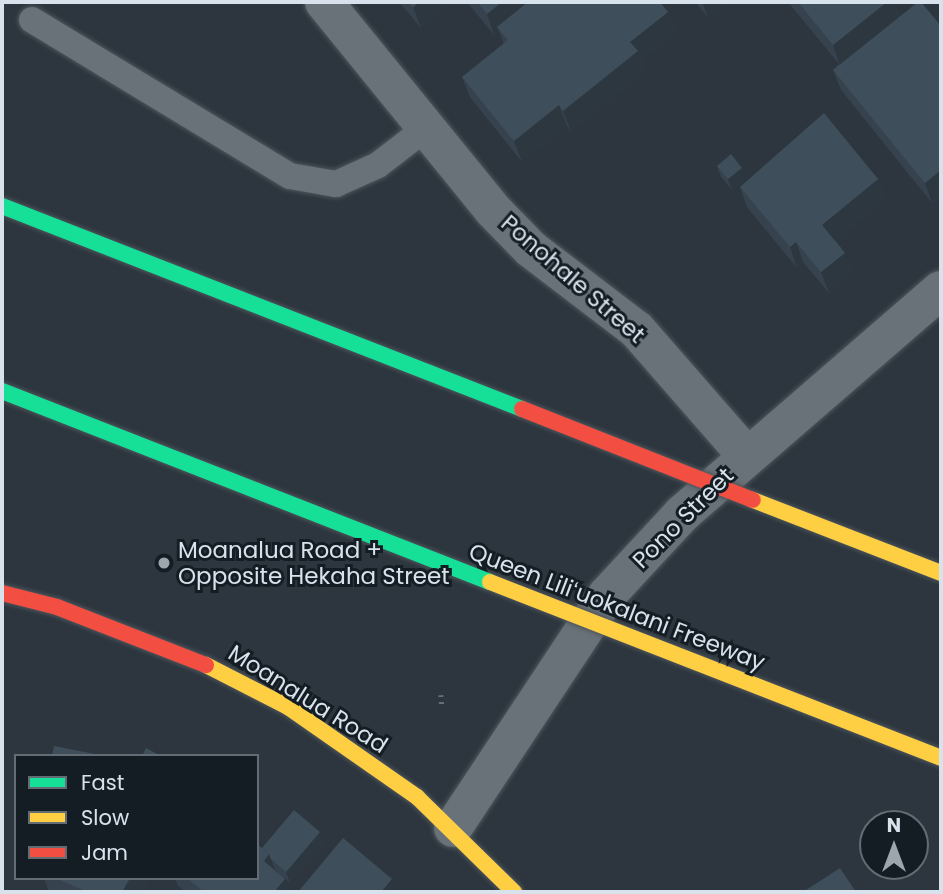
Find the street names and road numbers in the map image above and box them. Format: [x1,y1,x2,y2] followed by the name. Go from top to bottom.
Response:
[496,209,650,349] street label: Ponohale Street
[627,462,739,574] street label: Pono Street
[465,538,769,676] street label: Queen Liliʻuokalani Freeway
[223,639,393,759] street label: Moanalua Road

